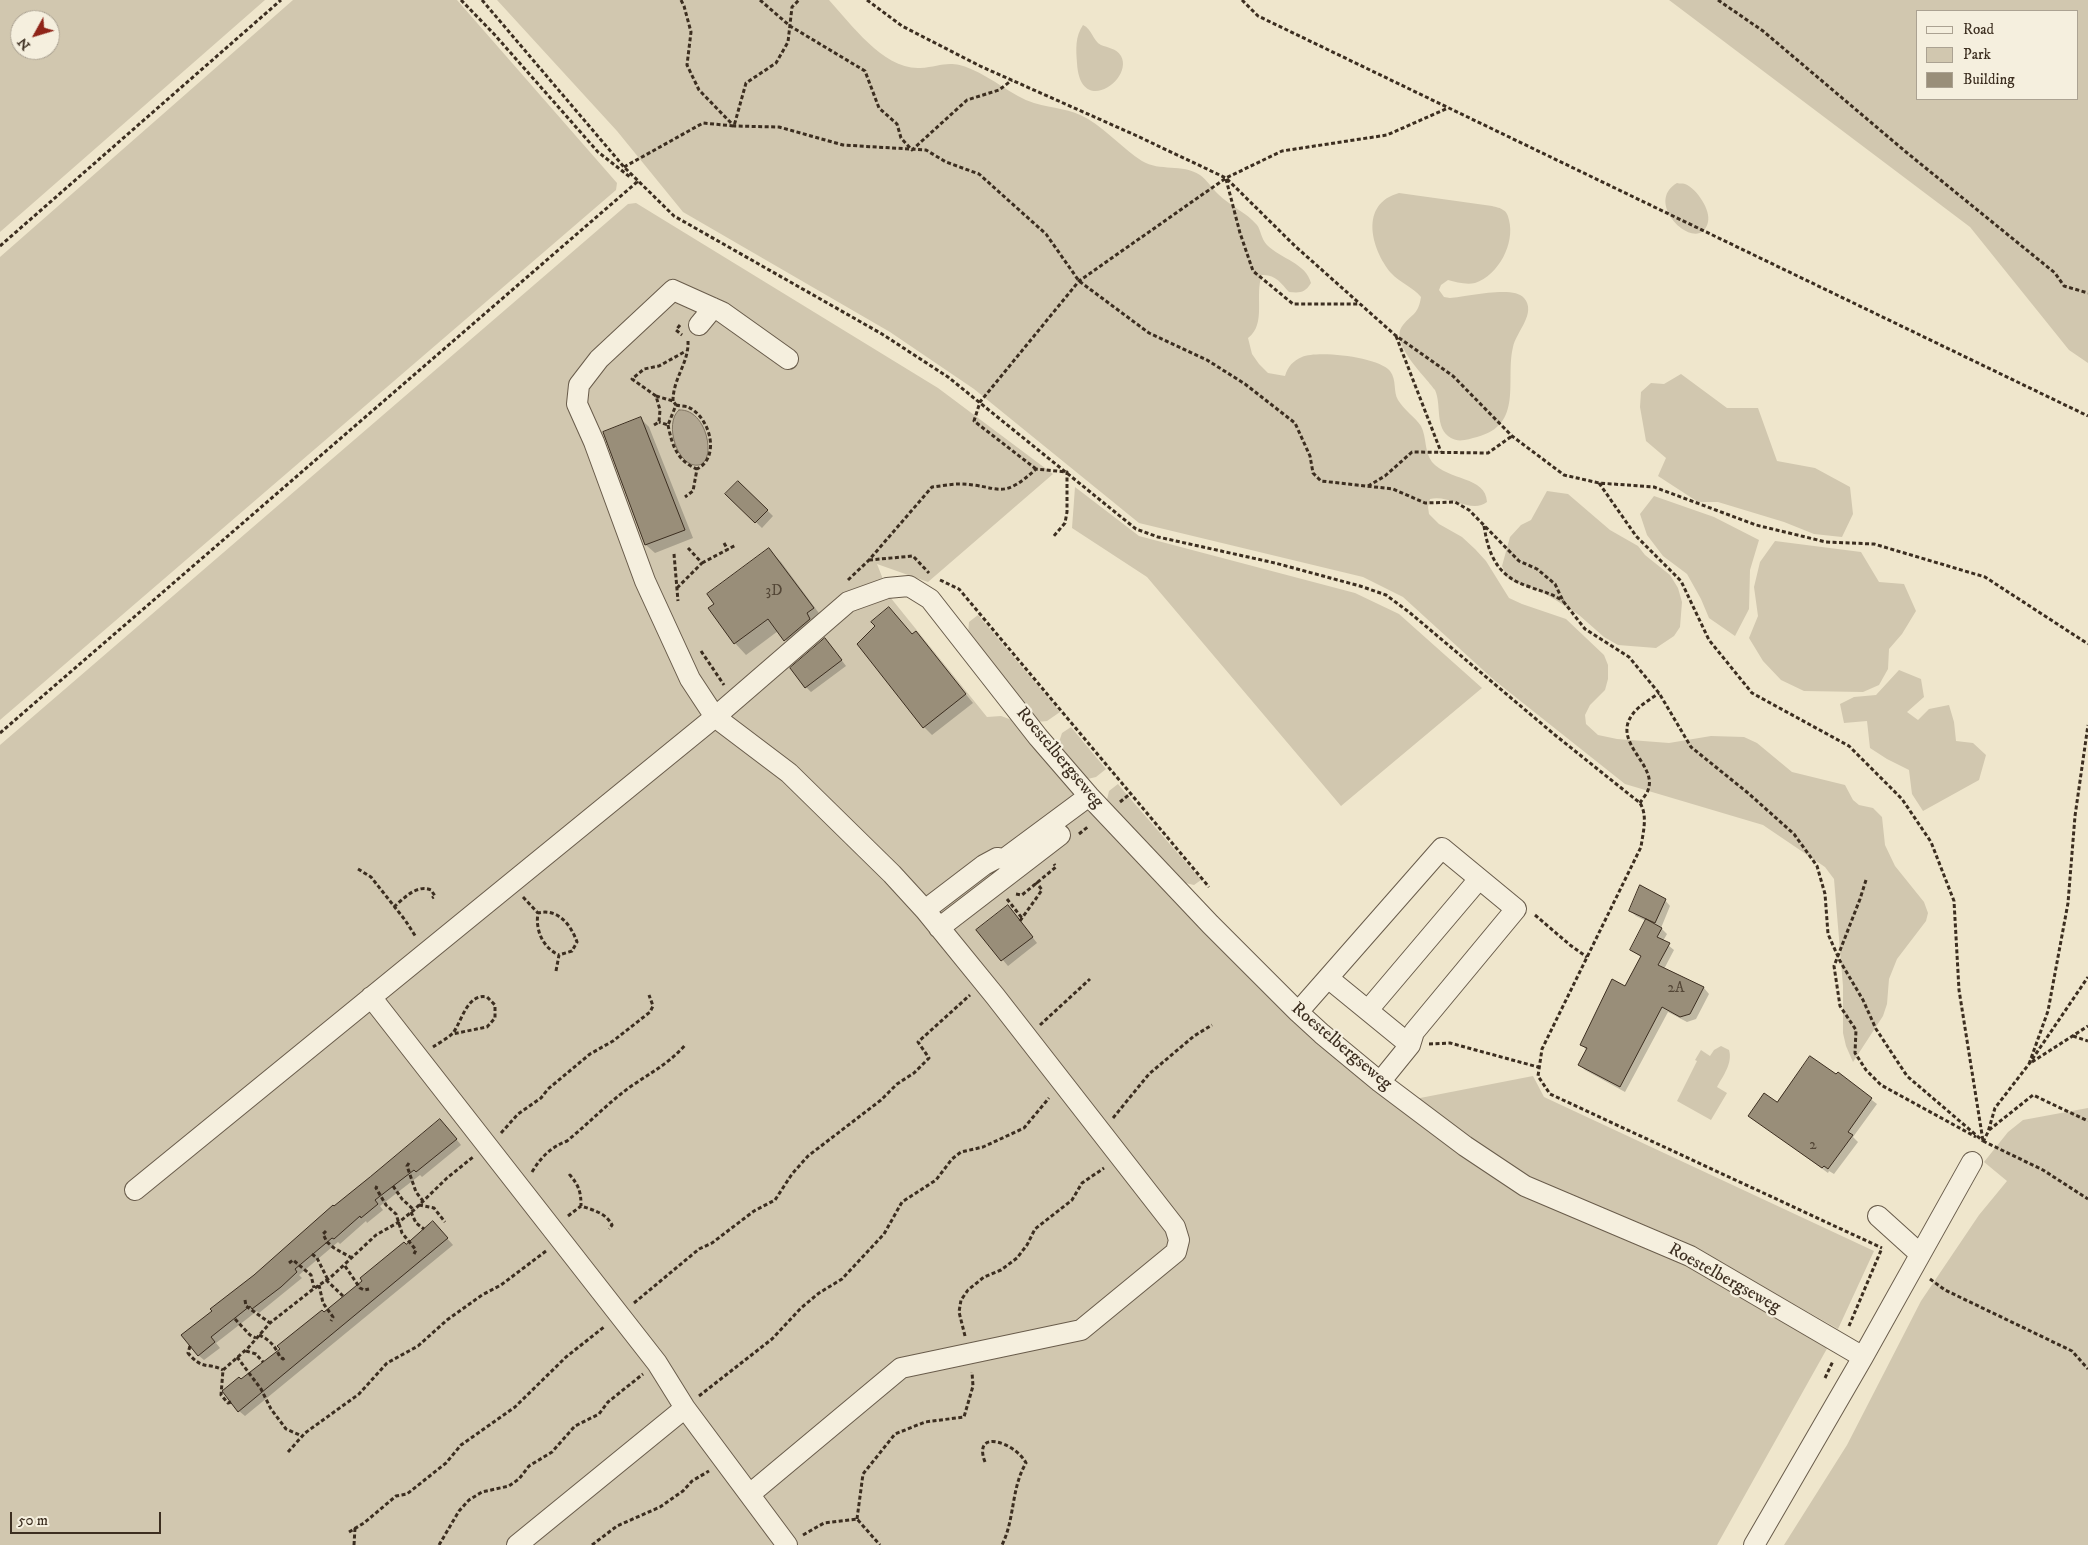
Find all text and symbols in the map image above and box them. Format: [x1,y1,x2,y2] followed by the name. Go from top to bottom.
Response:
[10,10,60,60] north arrow
[1916,10,2078,100] legend
[1963,20,1994,39] text: Road
[14,34,35,54] text: N
[1963,45,1991,64] text: Park
[1963,70,2015,89] text: Building
[766,583,782,601] house number: 3D
[1010,703,1108,813] street label: Roestelbergseweg
[1668,980,1684,998] house number: 2A
[1286,998,1396,1096] street label: Roestelbergseweg
[1809,1137,1817,1155] house number: 2
[1664,1239,1784,1319] street label: Roestelbergseweg
[12,1502,164,1534] scale bar
[18,1511,48,1530] text: 50 m

